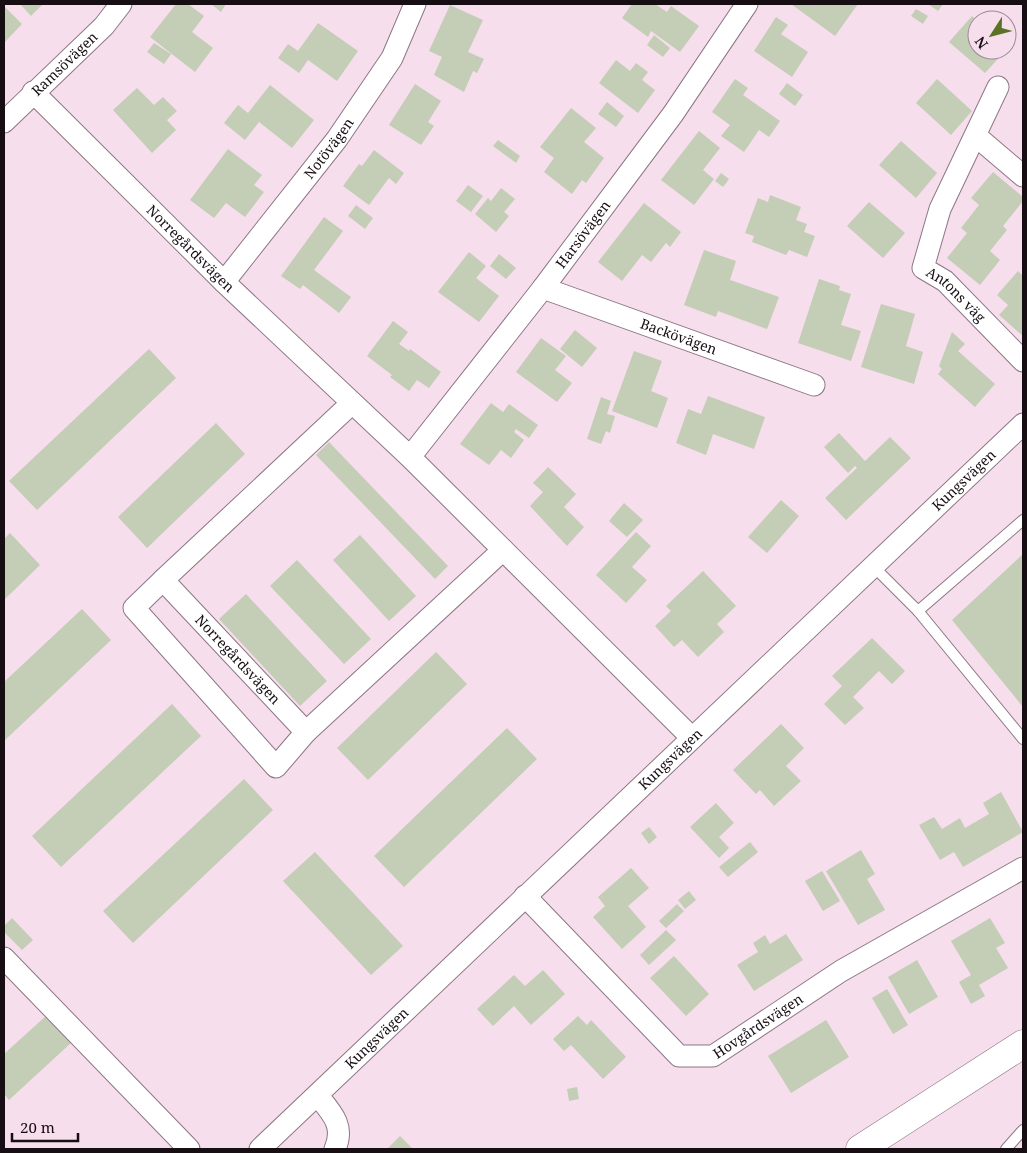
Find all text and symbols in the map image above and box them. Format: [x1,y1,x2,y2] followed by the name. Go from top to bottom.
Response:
[967,10,1017,60] north arrow
[27,27,101,100] street label: Ramsövägen
[970,33,992,53] text: N
[299,114,358,182] street label: Notövägen
[551,196,614,272] street label: Harsövägen
[143,200,239,296] street label: Norregårdsvägen
[923,262,990,326] street label: Antons väg
[638,314,720,358] street label: Backövägen
[928,445,1000,515] street label: Kungsvägen
[191,610,285,708] street label: Norregårdsvägen
[634,724,706,794] street label: Kungsvägen
[709,989,806,1063] street label: Hovgårdsvägen
[340,1003,412,1073] street label: Kungsvägen
[12,1110,79,1142] scale bar
[20,1117,55,1137] text: 20 m

